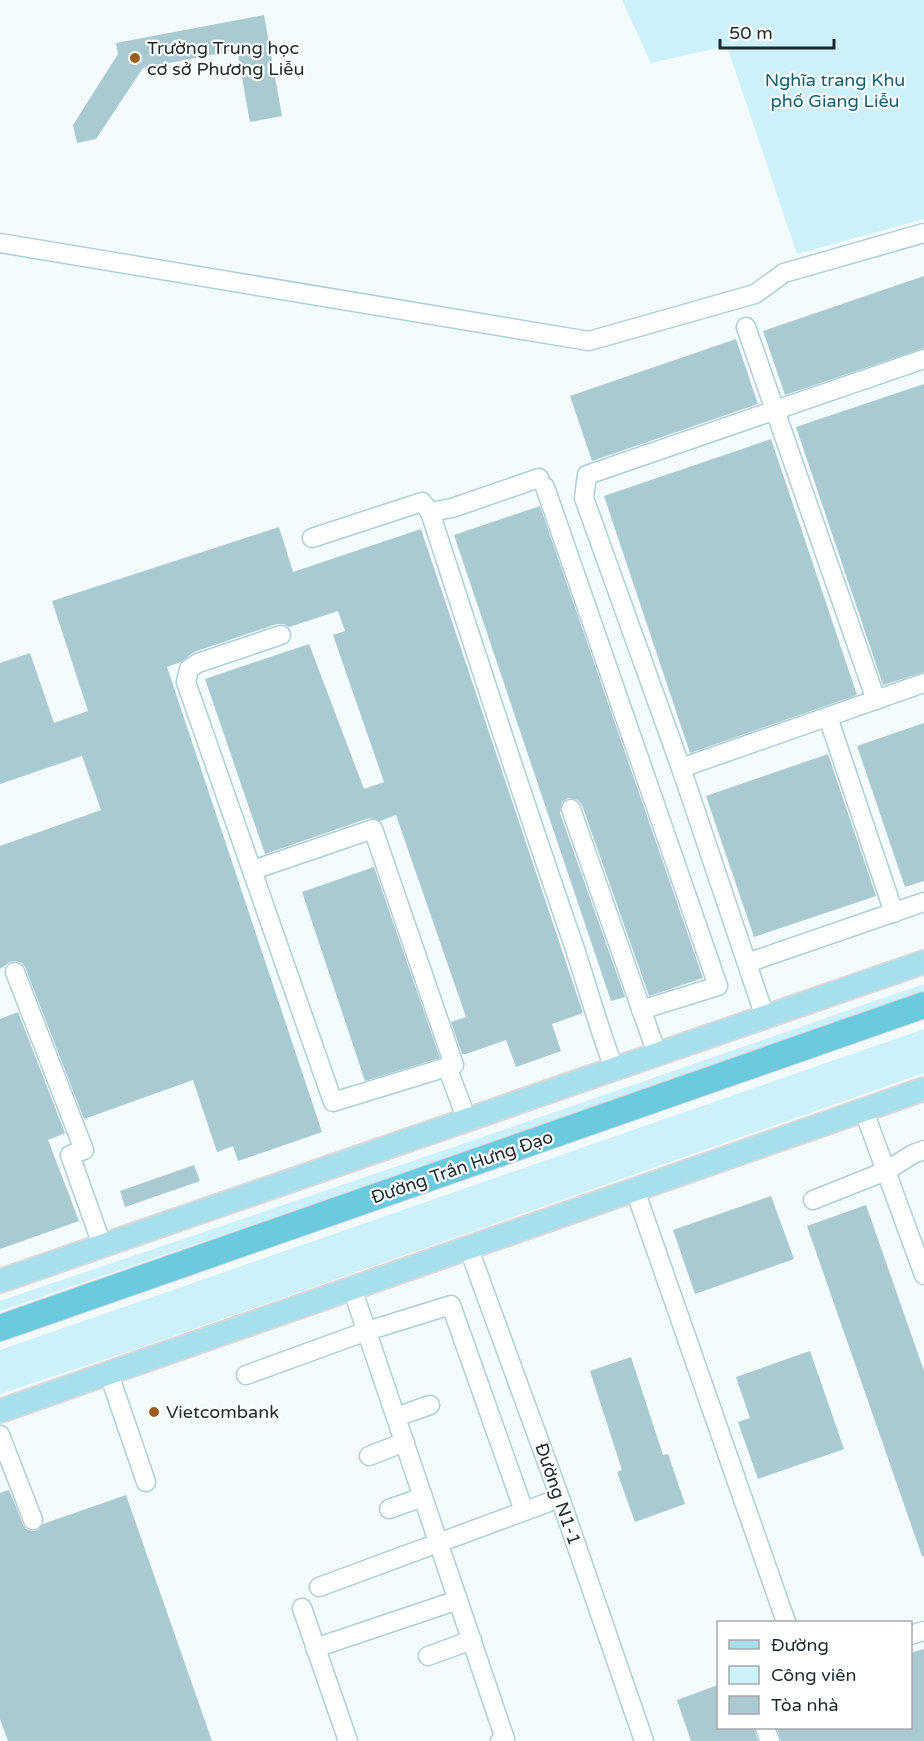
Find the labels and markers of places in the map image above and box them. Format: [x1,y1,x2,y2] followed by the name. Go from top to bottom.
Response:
[147,37,304,80] place label: Trường Trung học cơ sở Phương Liễu
[128,51,142,65] marker: Trường Trung học cơ sở Phương Liễu
[166,1401,279,1423] place label: Vietcombank
[147,1405,161,1419] marker: Vietcombank

